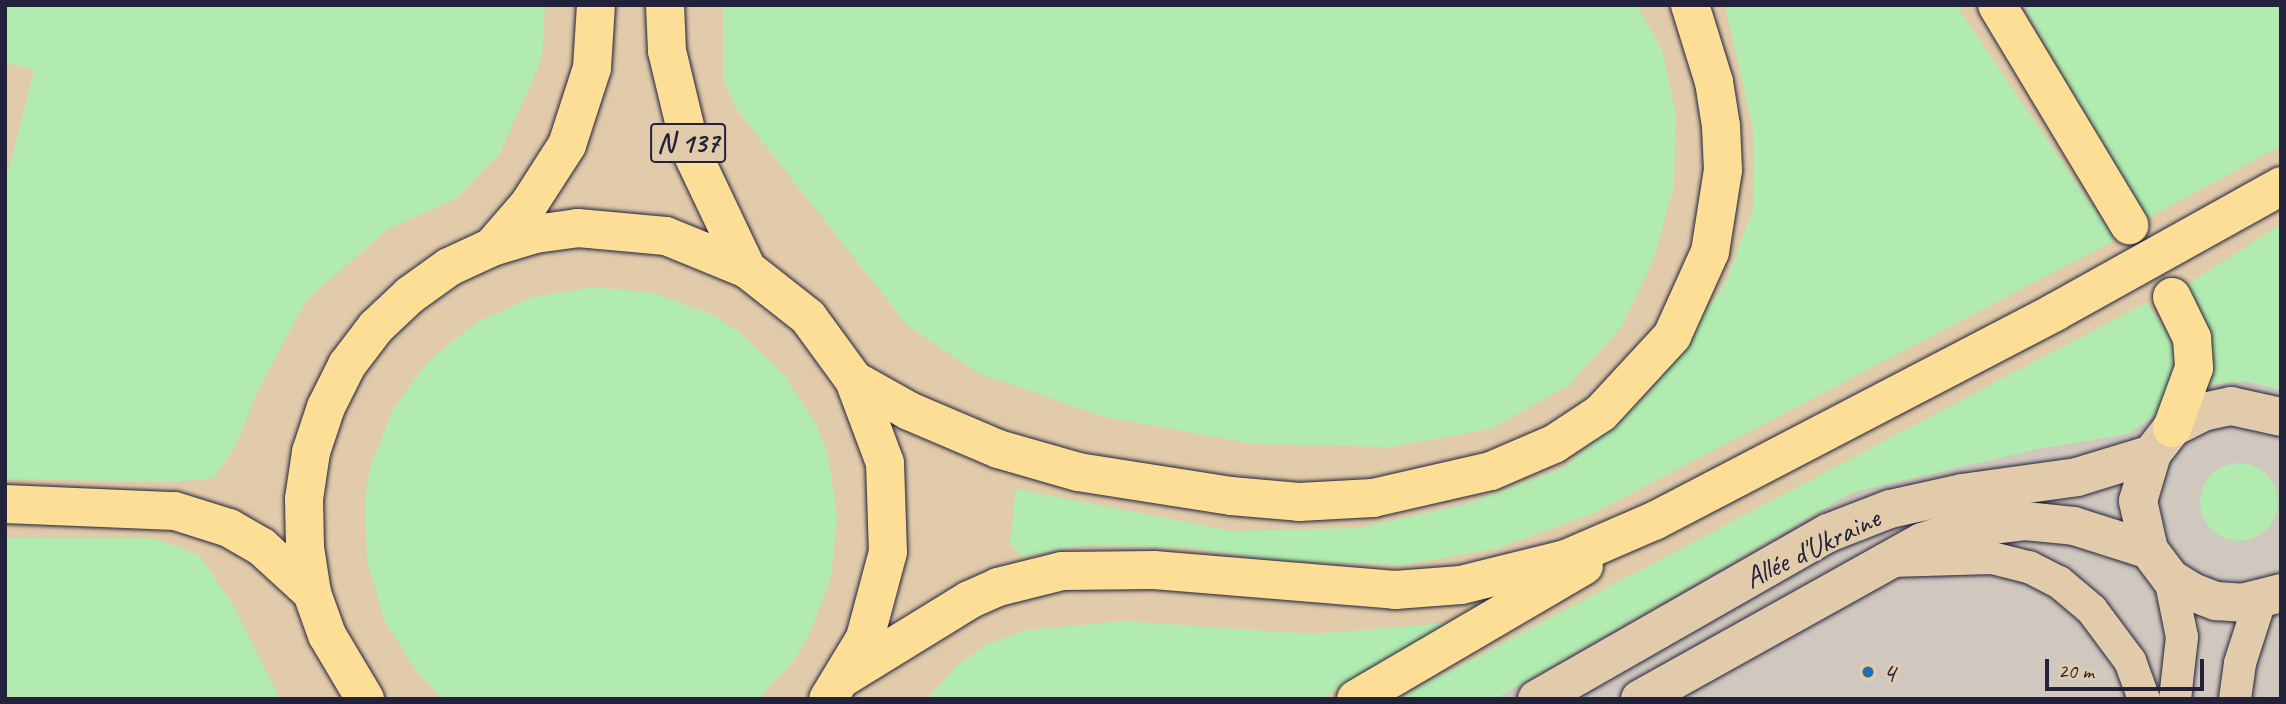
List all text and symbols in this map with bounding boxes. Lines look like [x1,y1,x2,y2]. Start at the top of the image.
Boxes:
road number: N 137 [650,118,726,168]
street label: Allée d'Ukraine [1738,500,1886,596]
scale bar [2048,644,2207,688]
place label: 4 [1882,654,1895,690]
text: 20 m [2058,658,2094,684]
marker: 4 [1860,664,1876,680]

